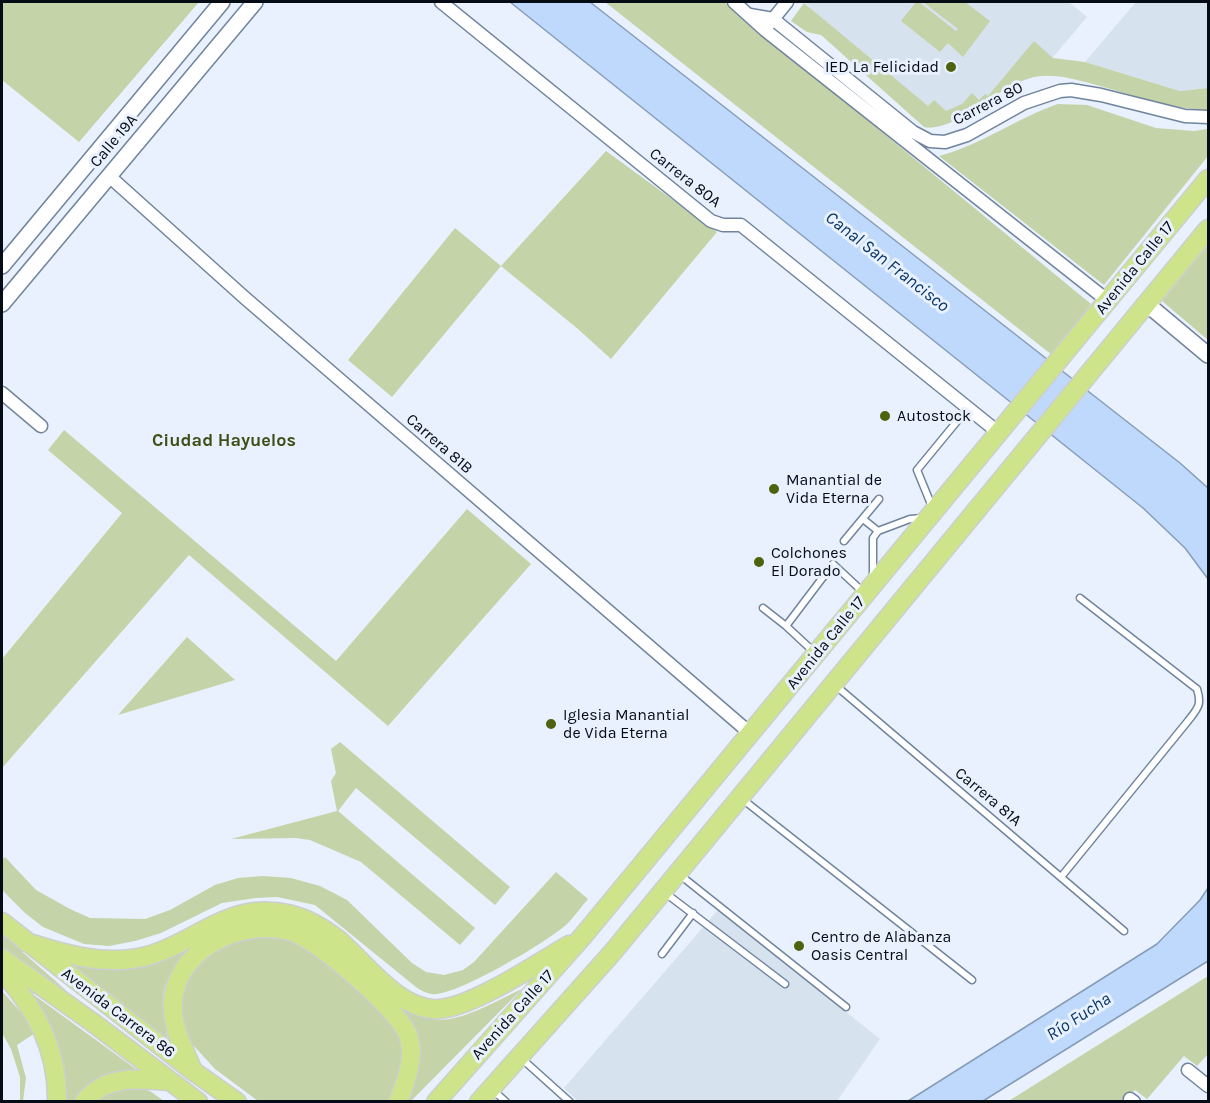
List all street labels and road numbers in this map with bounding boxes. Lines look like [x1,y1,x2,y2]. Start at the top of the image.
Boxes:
street label: Carrera 80 [950,78,1026,130]
street label: Calle 19A [86,111,142,171]
street label: Carrera 80A [645,144,725,212]
street label: Avenida Calle 17 [1092,218,1178,318]
street label: Carrera 81B [402,410,476,478]
street label: Avenida Calle 17 [783,593,869,693]
street label: Carrera 81A [951,764,1025,830]
street label: Avenida Carrera 86 [57,964,179,1062]
street label: Avenida Calle 17 [468,966,558,1064]

